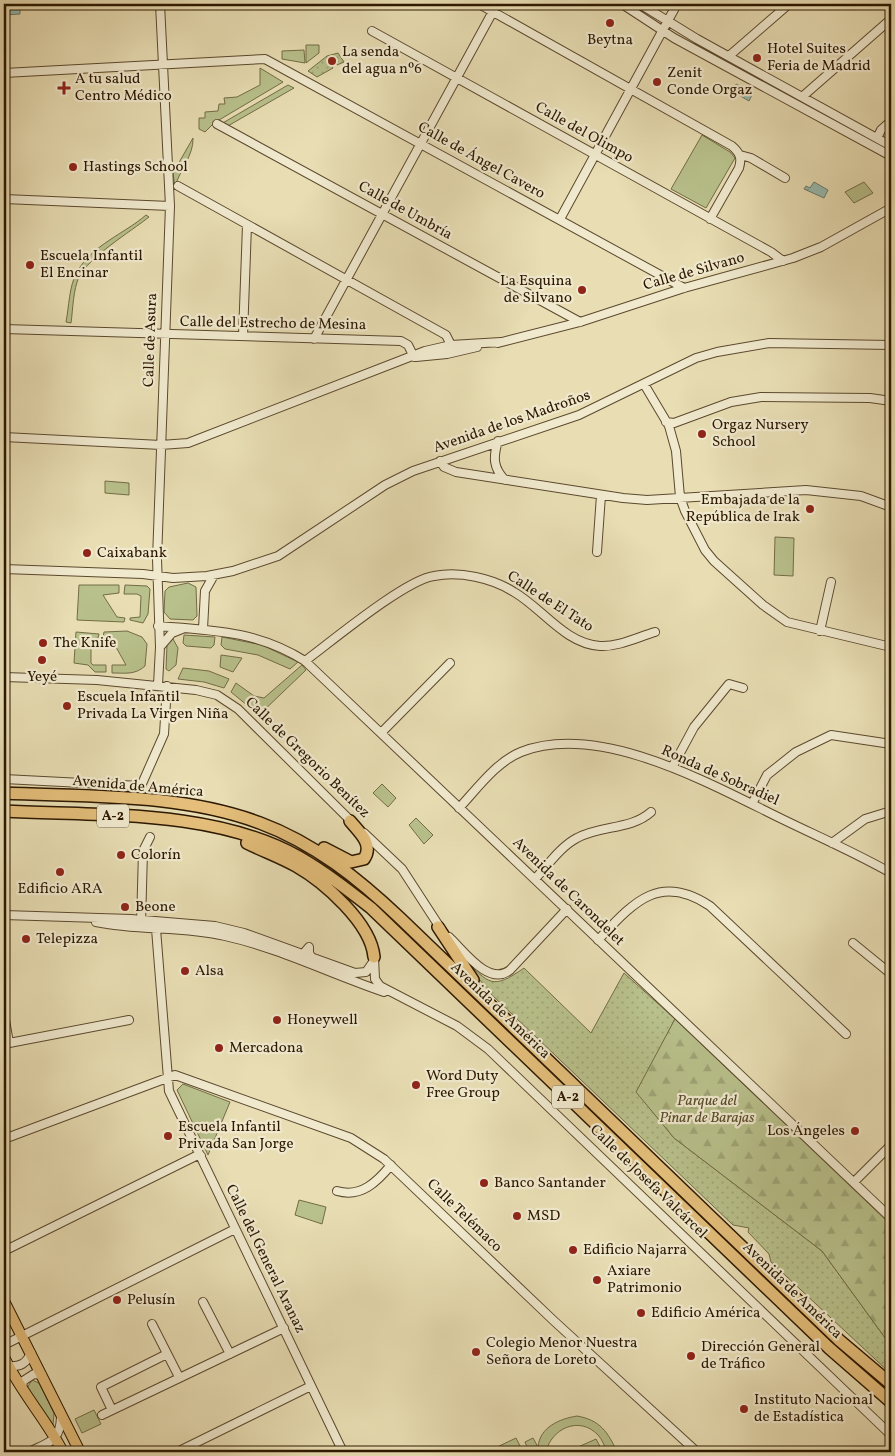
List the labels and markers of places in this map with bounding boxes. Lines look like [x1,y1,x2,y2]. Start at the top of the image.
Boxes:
marker: Beytna [604,17,616,29]
place label: Beytna [587,30,633,51]
place label: Hotel Suites Feria de Madrid [767,39,871,77]
place label: La senda del agua nº6 [342,42,422,80]
marker: Hotel Suites Feria de Madrid [751,52,763,64]
marker: La senda del agua nº6 [326,55,338,67]
place label: Zenit Conde Orgaz [667,63,752,101]
place label: A tu salud Centro Médico [75,69,172,107]
marker: Zenit Conde Orgaz [651,76,663,88]
marker: A tu salud Centro Médico [57,81,71,95]
place label: Hastings School [83,157,188,178]
marker: Hastings School [67,161,79,173]
place label: Escuela Infantil El Encinar [40,246,143,284]
marker: Escuela Infantil El Encinar [24,259,36,271]
place label: La Esquina de Silvano [500,271,572,309]
marker: La Esquina de Silvano [576,284,588,296]
place label: Orgaz Nursery School [712,415,809,453]
marker: Orgaz Nursery School [696,428,708,440]
place label: Embajada de la República de Irak [686,490,800,528]
marker: Embajada de la República de Irak [804,503,816,515]
place label: Caixabank [97,543,167,564]
marker: Caixabank [81,547,93,559]
place label: The Knife [53,633,116,654]
marker: The Knife [37,637,49,649]
marker: Yeyé [36,654,48,666]
place label: Yeyé [27,667,57,688]
place label: Escuela Infantil Privada La Virgen Niña [77,687,228,725]
marker: Escuela Infantil Privada La Virgen Niña [61,700,73,712]
place label: Colorín [131,845,181,866]
marker: Colorín [115,849,127,861]
marker: Edificio ARA [54,866,66,878]
place label: Edificio ARA [18,879,103,900]
place label: Beone [135,897,176,918]
marker: Beone [119,901,131,913]
place label: Telepizza [36,929,98,950]
marker: Telepizza [20,933,32,945]
place label: Alsa [195,961,224,982]
marker: Alsa [179,965,191,977]
place label: Honeywell [287,1010,358,1031]
marker: Honeywell [271,1014,283,1026]
place label: Mercadona [229,1038,303,1059]
marker: Mercadona [213,1042,225,1054]
place label: Word Duty Free Group [426,1066,500,1104]
marker: Word Duty Free Group [410,1079,422,1091]
place label: Escuela Infantil Privada San Jorge [178,1117,294,1155]
place label: Los Ángeles [767,1121,845,1142]
marker: Los Ángeles [849,1125,861,1137]
marker: Escuela Infantil Privada San Jorge [162,1130,174,1142]
place label: Banco Santander [494,1173,606,1194]
marker: Banco Santander [478,1177,490,1189]
place label: MSD [527,1206,560,1227]
marker: MSD [511,1210,523,1222]
place label: Edificio Najarra [583,1240,687,1261]
marker: Edificio Najarra [567,1244,579,1256]
place label: Axiare Patrimonio [607,1261,682,1299]
marker: Axiare Patrimonio [591,1274,603,1286]
place label: Pelusín [127,1290,175,1311]
marker: Pelusín [111,1294,123,1306]
place label: Edificio América [651,1303,761,1324]
marker: Edificio América [635,1307,647,1319]
place label: Colegio Menor Nuestra Señora de Loreto [486,1333,638,1371]
place label: Dirección General de Tráfico [701,1337,820,1375]
marker: Colegio Menor Nuestra Señora de Loreto [470,1346,482,1358]
marker: Dirección General de Tráfico [685,1350,697,1362]
place label: Instituto Nacional de Estadística [754,1390,873,1428]
marker: Instituto Nacional de Estadística [738,1403,750,1415]

